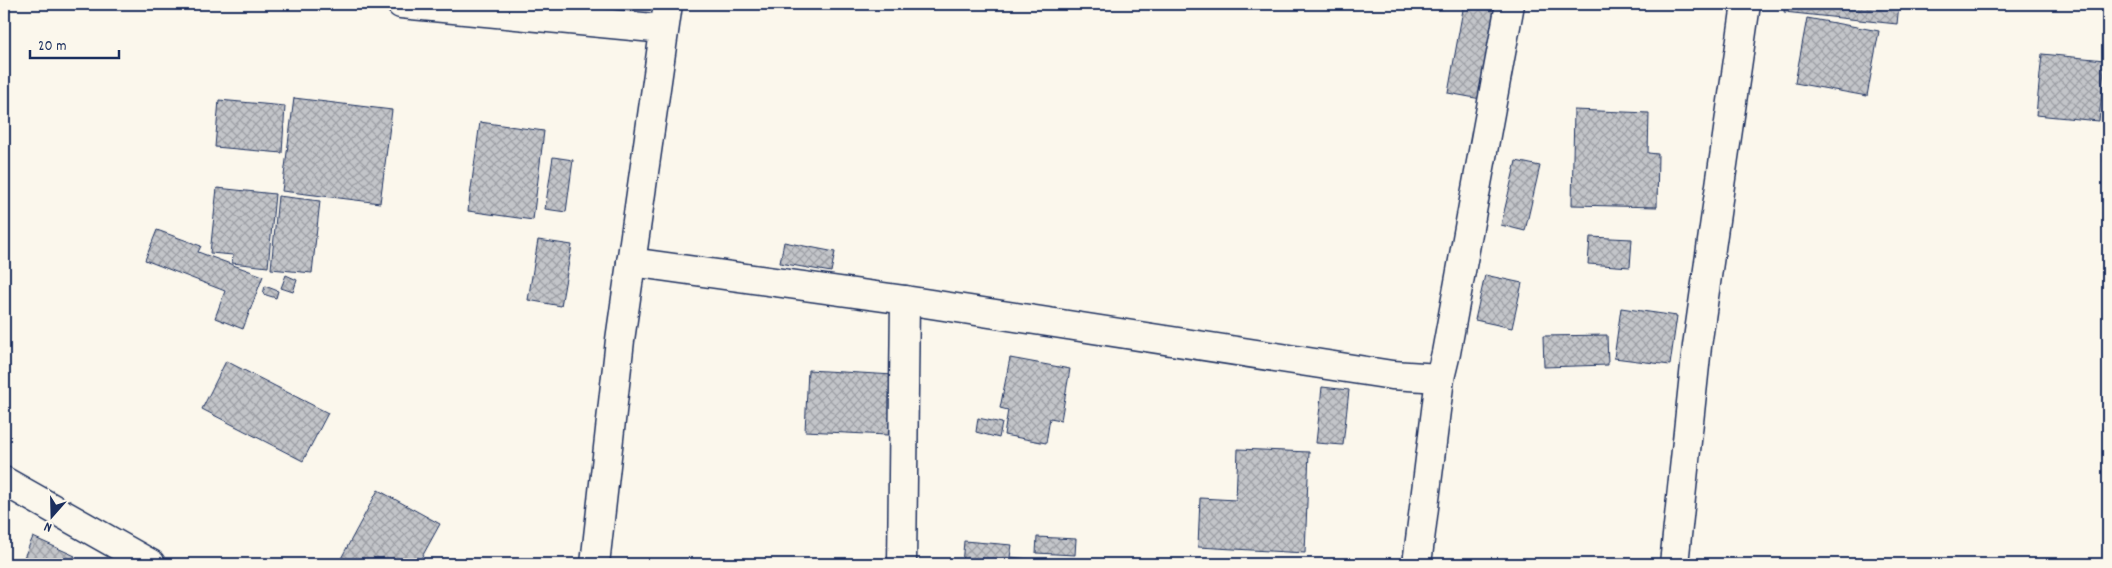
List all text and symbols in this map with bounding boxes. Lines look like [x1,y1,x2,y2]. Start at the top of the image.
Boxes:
scale bar [30,28,119,60]
text: 20 m [38,36,66,58]
north arrow [28,490,78,540]
text: N [41,516,55,537]

